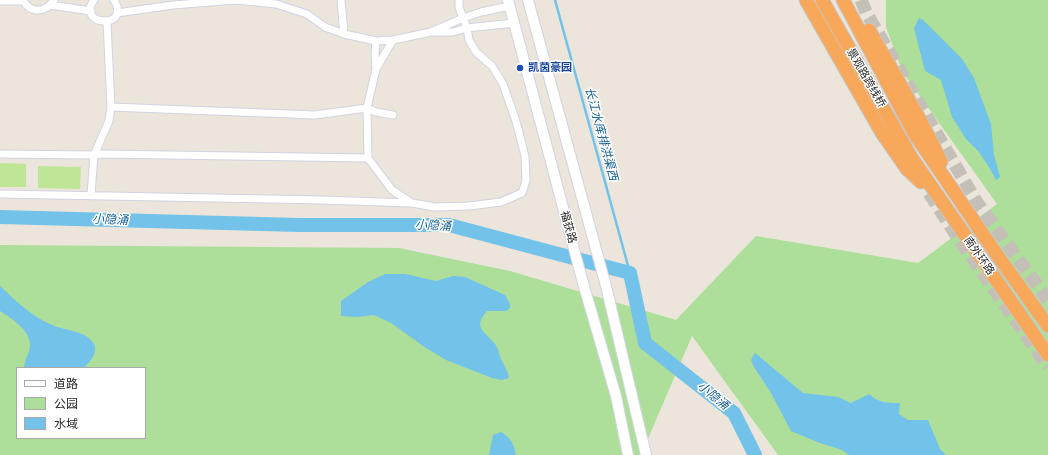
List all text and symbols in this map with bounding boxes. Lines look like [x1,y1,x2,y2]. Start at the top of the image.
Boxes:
street label: 景观路跨线桥 [844,46,888,110]
place label: 凯茵豪园 [528,61,572,75]
marker: 凯茵豪园 [515,63,525,73]
water label: 长江水库排洪渠西 [582,86,620,182]
street label: 福获路 [557,209,579,245]
water label: 小隐涌 [92,212,128,228]
water label: 小隐涌 [415,218,451,234]
street label: 南外环路 [961,234,997,278]
legend [16,367,146,439]
text: 道路 [54,375,78,392]
water label: 小隐涌 [694,379,732,413]
text: 公园 [54,395,78,412]
text: 水域 [54,415,78,432]

